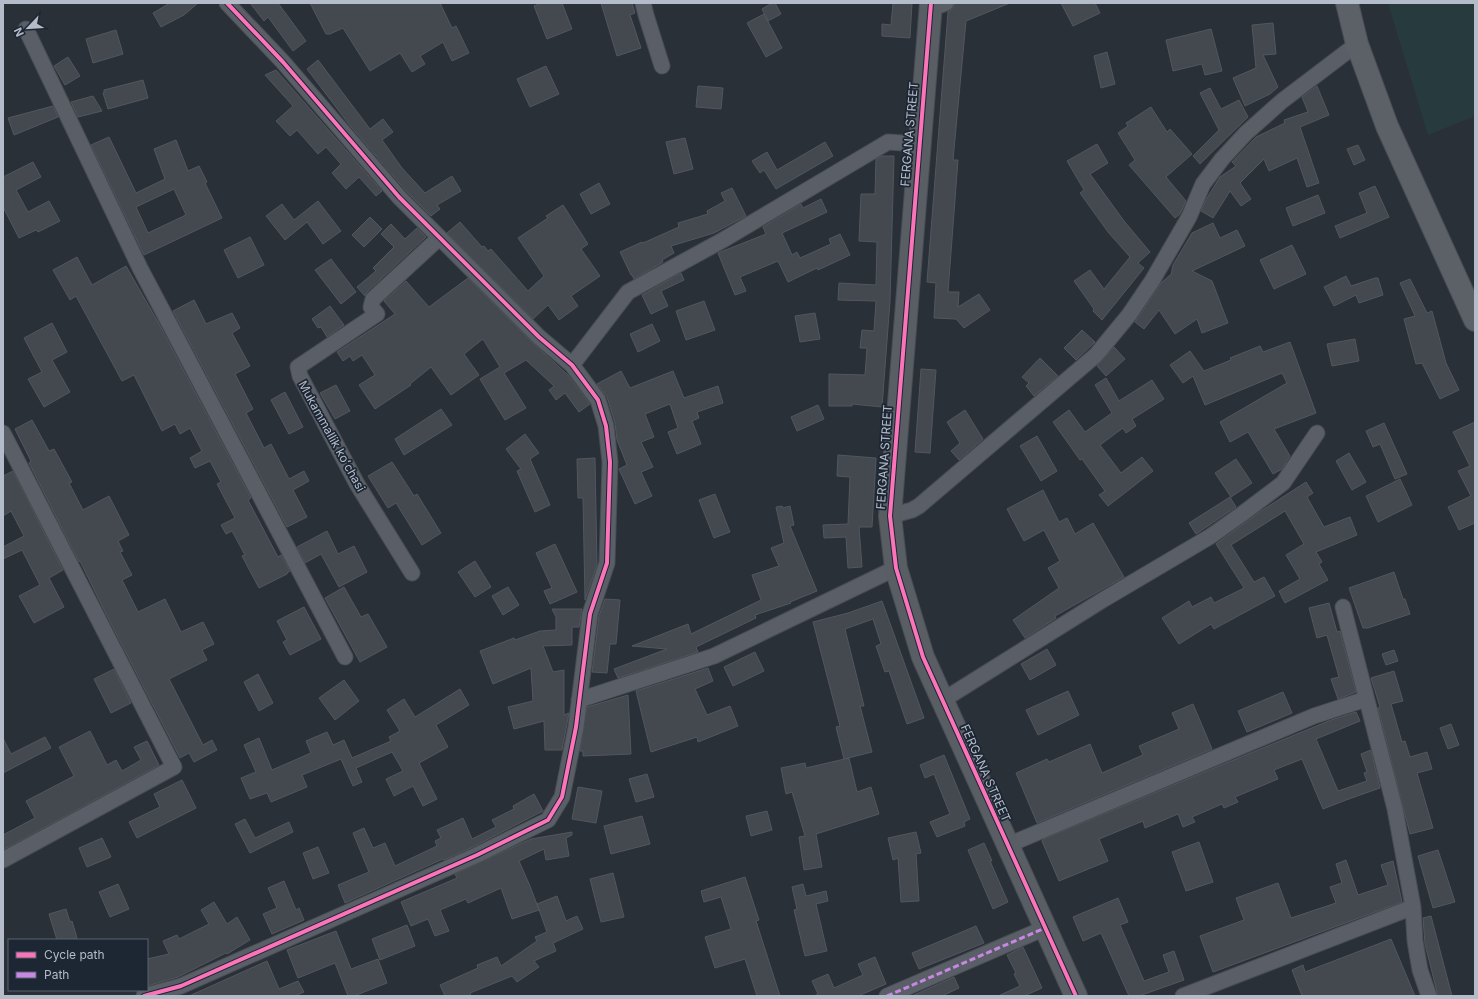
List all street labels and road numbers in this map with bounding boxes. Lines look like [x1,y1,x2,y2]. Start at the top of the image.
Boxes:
street label: FERGANA STREET [897,81,921,187]
street label: Mukammallik koʻchasi [295,378,369,494]
street label: FERGANA STREET [873,404,895,510]
street label: FERGANA STREET [958,722,1014,824]

